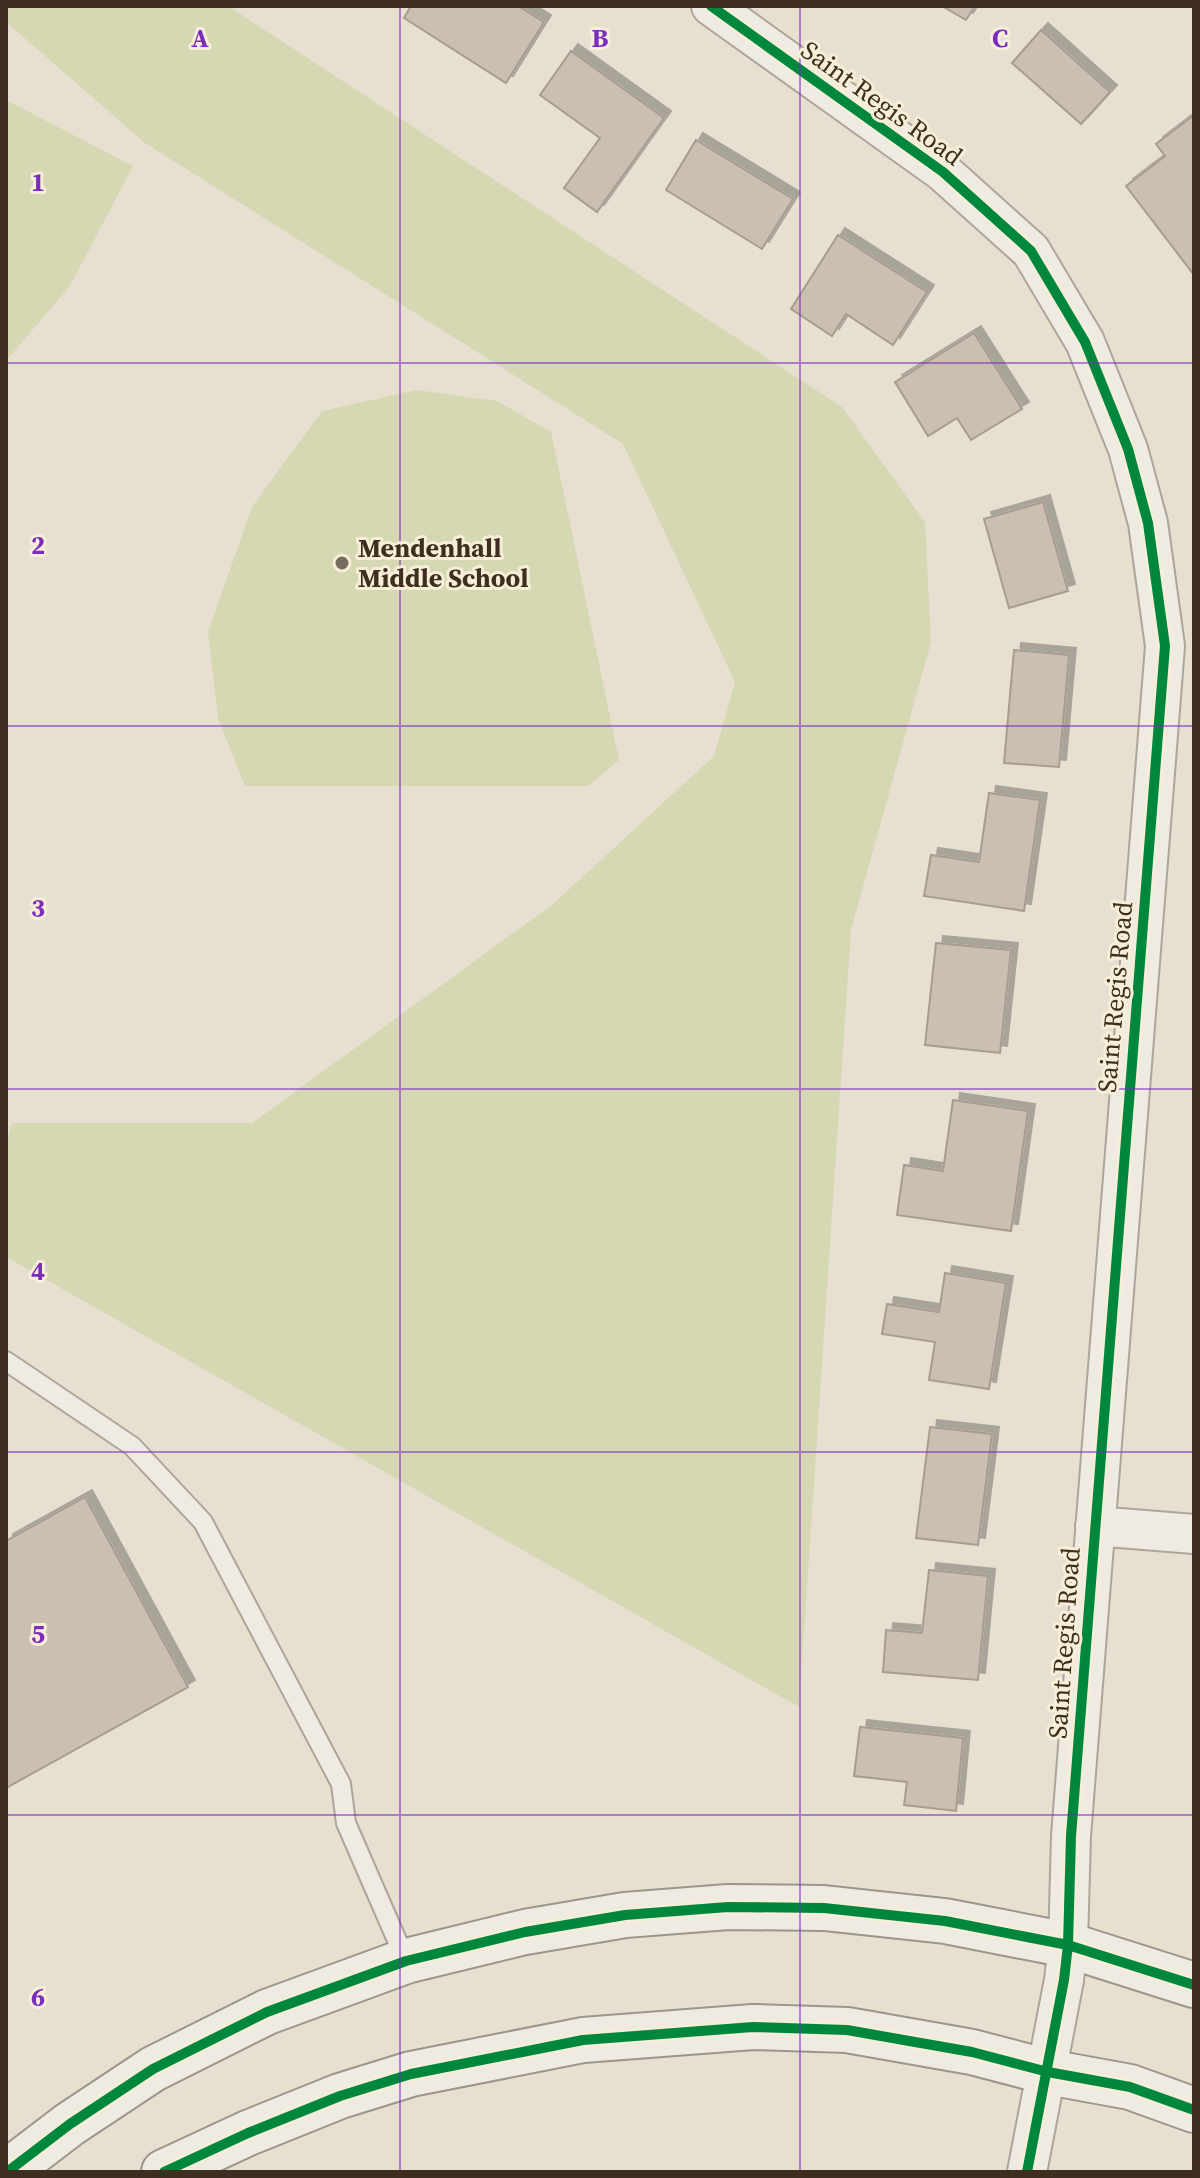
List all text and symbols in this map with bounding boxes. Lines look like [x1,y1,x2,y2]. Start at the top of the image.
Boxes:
text: A [191,20,209,56]
text: B [592,20,609,56]
text: C [992,20,1008,56]
street label: Saint Regis Road [794,32,970,174]
text: 1 [31,164,45,200]
text: 2 [31,527,45,563]
place label: Mendenhall Middle School [358,530,529,596]
marker: Mendenhall Middle School [333,554,351,572]
text: 3 [31,890,45,926]
street label: Saint Regis Road [1089,900,1141,1094]
text: 4 [31,1253,45,1289]
street label: Saint Regis Road [1039,1546,1089,1740]
text: 5 [31,1616,45,1652]
text: 6 [31,1979,45,2015]

